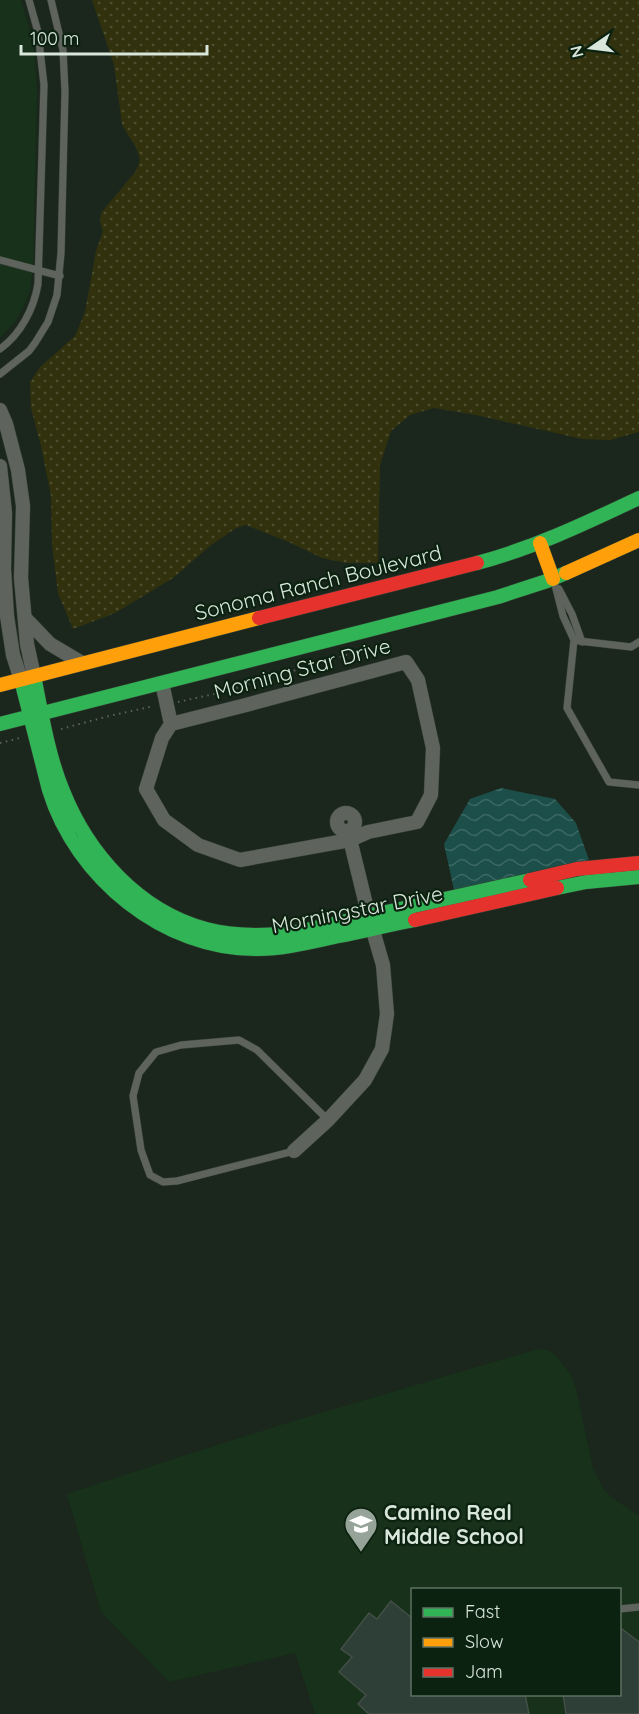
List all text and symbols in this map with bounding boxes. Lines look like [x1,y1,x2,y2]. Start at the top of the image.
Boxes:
scale bar [21,18,207,56]
north arrow [561,18,621,78]
text: 100 m [30,27,79,50]
text: N [565,44,588,60]
street label: Sonoma Ranch Boulevard [192,539,444,625]
street label: Morning Star Drive [211,632,393,704]
street label: Morningstar Drive [269,880,445,938]
place label: Camino Real Middle School [384,1499,524,1549]
school or university icon: Camino Real Middle School [343,1506,379,1553]
legend [411,1588,621,1696]
text: Fast [465,1600,500,1623]
text: Slow [465,1630,503,1653]
text: Jam [465,1660,503,1683]

